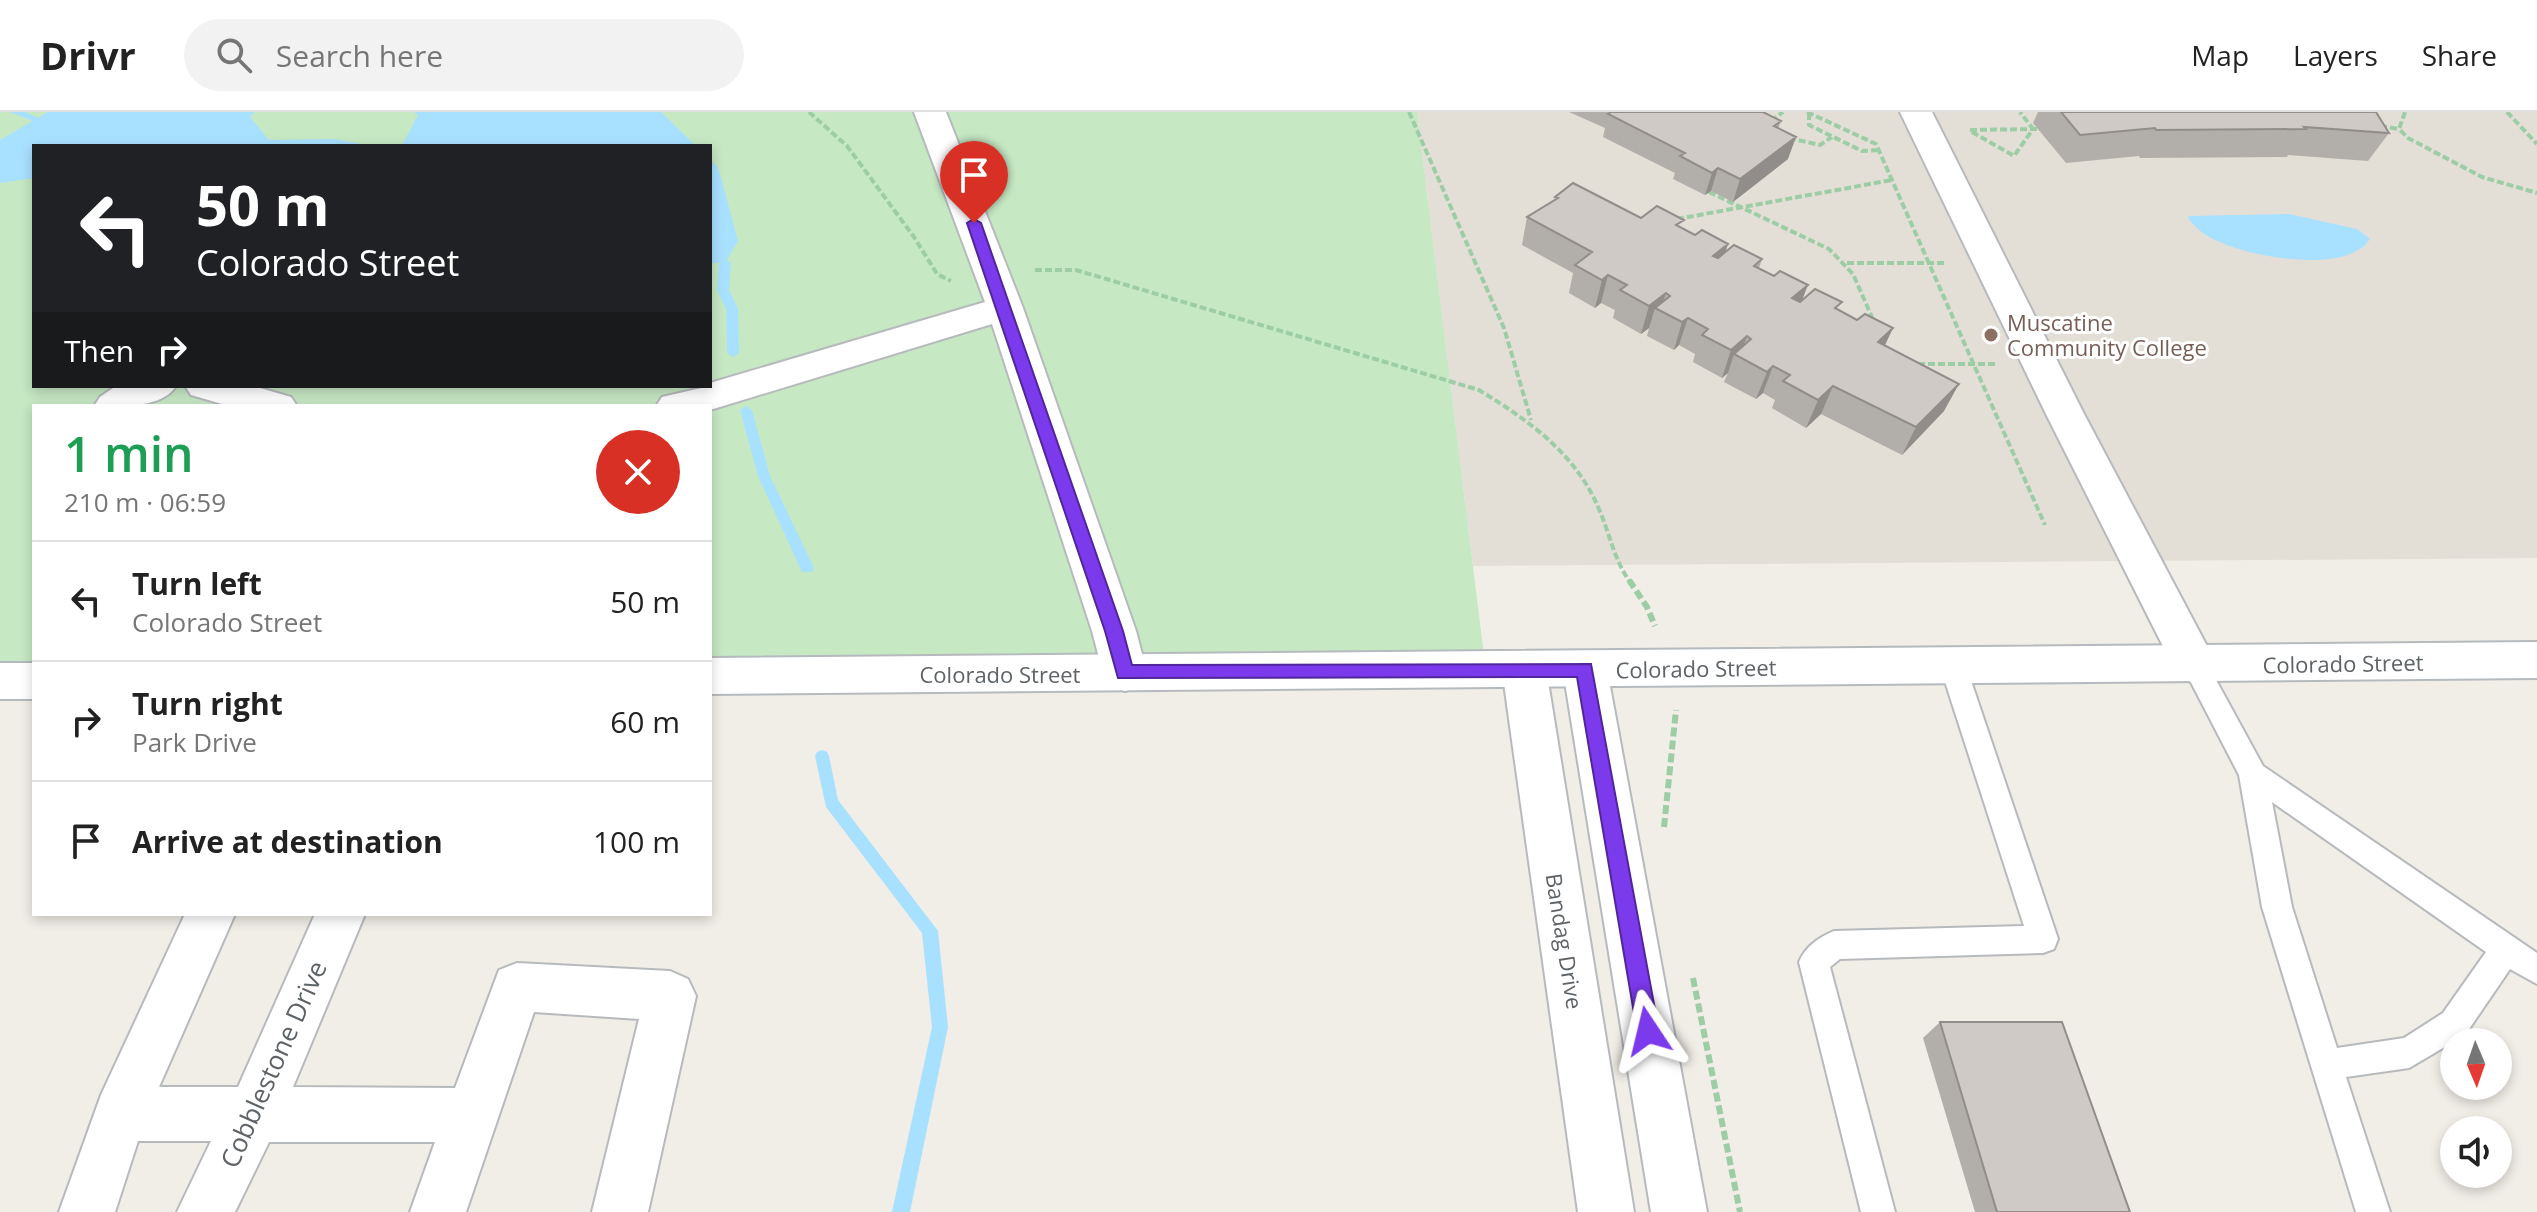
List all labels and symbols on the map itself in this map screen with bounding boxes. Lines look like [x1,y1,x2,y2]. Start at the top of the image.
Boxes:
pin [940,141,1008,223]
place label: Muscatine Community College [2007,307,2207,362]
marker: Muscatine Community College [1982,326,2000,344]
street label: Colorado Street [2262,647,2424,679]
street label: Colorado Street [1615,652,1777,684]
street label: Colorado Street [920,659,1081,689]
street label: Bandag Drive [1539,871,1591,1011]
street label: Cobblestone Drive [211,955,335,1173]
position arrow [1606,989,1690,1073]
north arrow [2440,1028,2512,1100]

